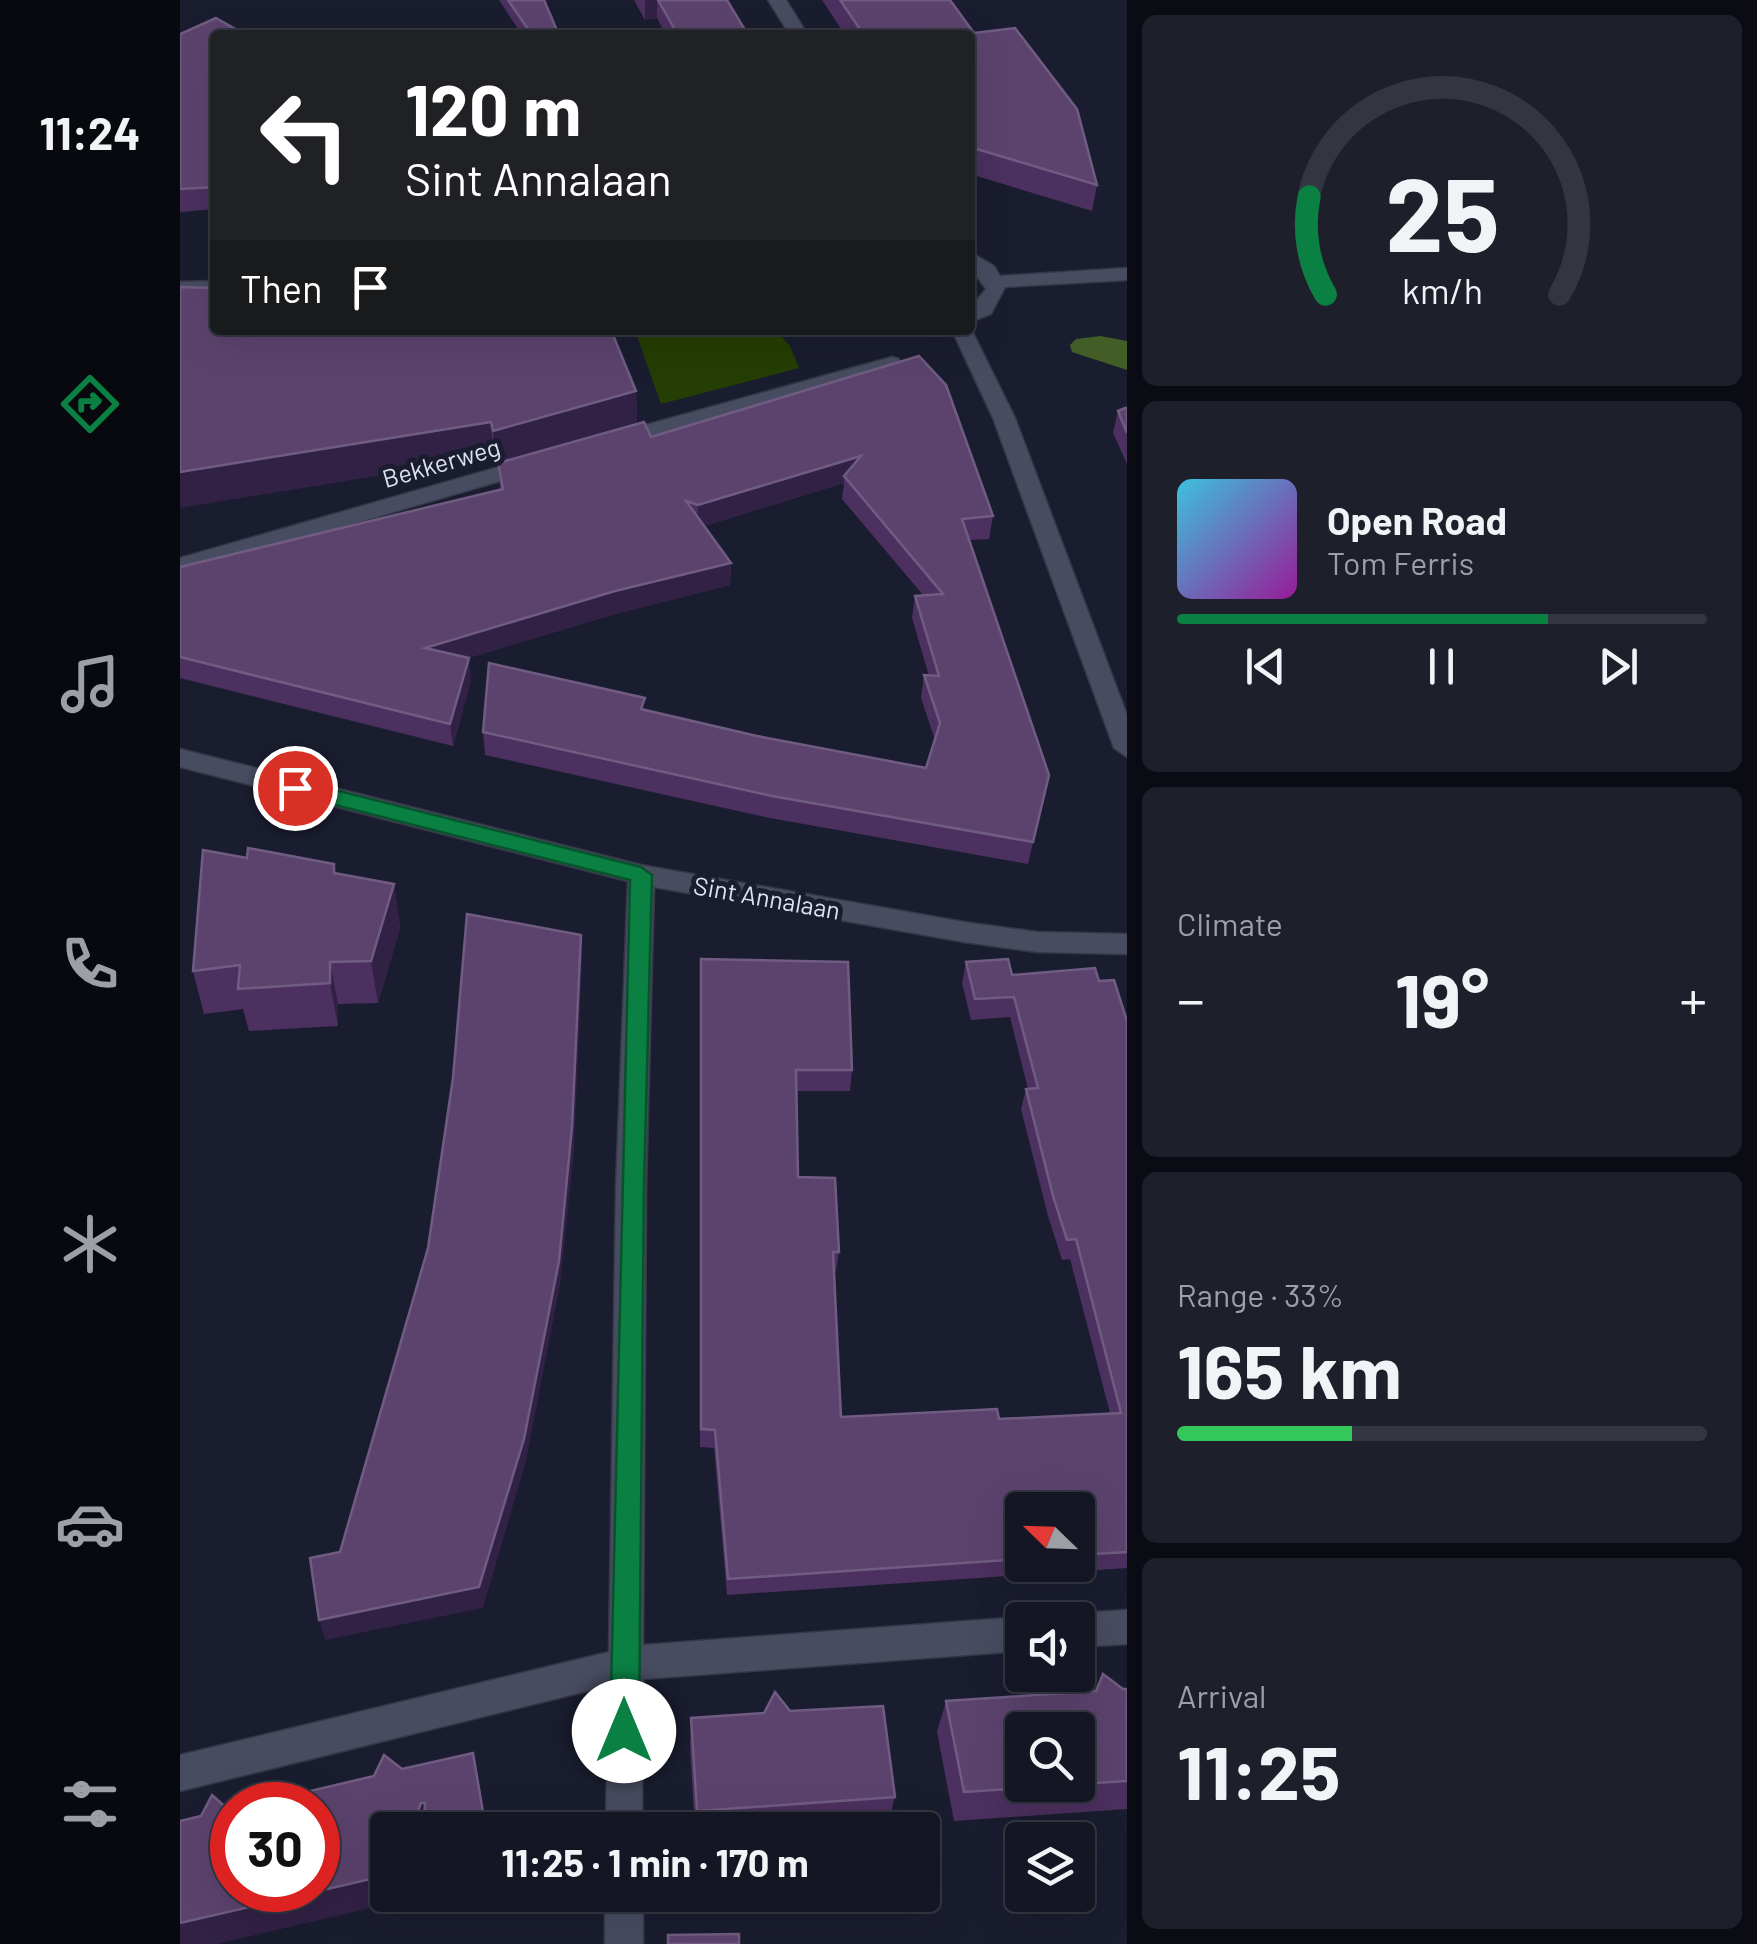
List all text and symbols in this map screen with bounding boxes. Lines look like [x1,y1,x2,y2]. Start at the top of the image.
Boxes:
text: 120 m [405,66,581,150]
icon: left [240,70,370,200]
text: 11:24 [40,105,140,159]
text: 25 [1385,148,1499,273]
text: Sint Annalaan [405,151,672,205]
icon: arrive [343,260,398,315]
text: Then [240,265,323,311]
text: km/h [1402,268,1482,311]
icon: directions [55,369,125,439]
street label: Bekkerweg [379,431,503,493]
text: Open Road [1327,497,1507,543]
text: Tom Ferris [1327,543,1474,581]
icon: previous [1238,639,1293,694]
icon: pause [1414,639,1469,694]
icon: next [1591,639,1646,694]
icon: music [55,649,125,719]
pin [253,746,338,831]
icon: arrive [268,761,323,816]
street label: Sint Annalaan [691,869,843,925]
text: Climate [1177,904,1283,942]
icon: phone [55,929,125,999]
text: 19° [1395,953,1489,1043]
text: − [1177,965,1205,1031]
text: + [1679,965,1707,1031]
icon: climate [55,1209,125,1279]
text: Range · 33% [1177,1275,1344,1313]
text: 165 km [1177,1324,1402,1414]
icon: car [55,1489,125,1559]
north arrow [1005,1492,1095,1582]
map controls [1005,1492,1095,1912]
button: sound [1005,1602,1095,1692]
text: Arrival [1177,1676,1266,1714]
position arrow [572,1679,676,1783]
button: search [1005,1712,1095,1802]
text: 11:25 [1177,1725,1340,1815]
icon: filters [55,1769,125,1839]
speed limit sign: 30 [210,1782,340,1912]
button: layers [1005,1822,1095,1912]
text: 11:25 · 1 min · 170 m [501,1839,809,1885]

